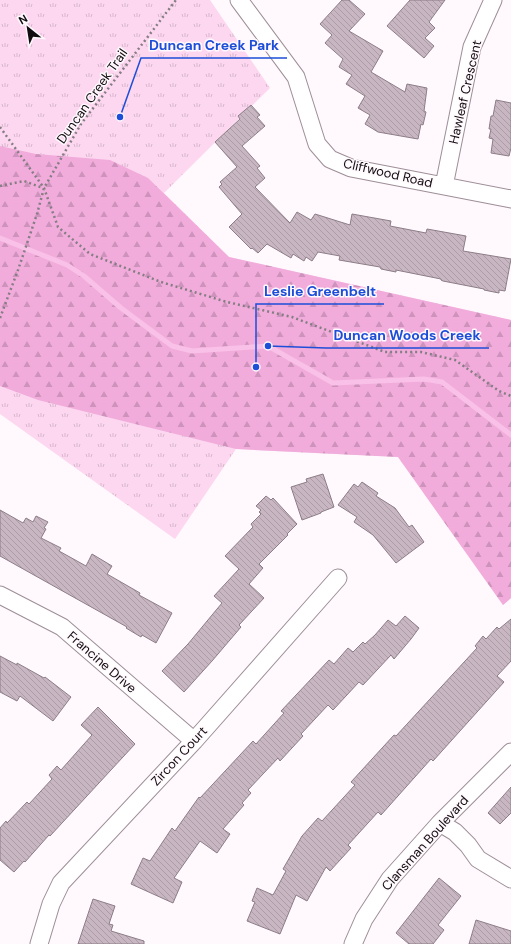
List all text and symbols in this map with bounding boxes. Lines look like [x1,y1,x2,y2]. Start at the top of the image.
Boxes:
north arrow [8,8,48,48]
text: N [16,11,30,27]
callout: Duncan Creek Park [141,32,287,58]
text: Duncan Creek Park [149,36,279,54]
street label: Hawleaf Crescent [445,38,485,146]
street label: Duncan Creek Trail [53,45,131,147]
street label: Cliffwood Road [342,154,434,192]
callout: Leslie Greenbelt [256,278,384,304]
text: Leslie Greenbelt [264,282,376,300]
callout: Duncan Woods Creek [326,322,489,348]
text: Duncan Woods Creek [333,326,481,344]
street label: Francine Drive [64,627,140,697]
street label: Zircon Court [147,723,211,789]
street label: Clansman Boulevard [378,792,472,894]

